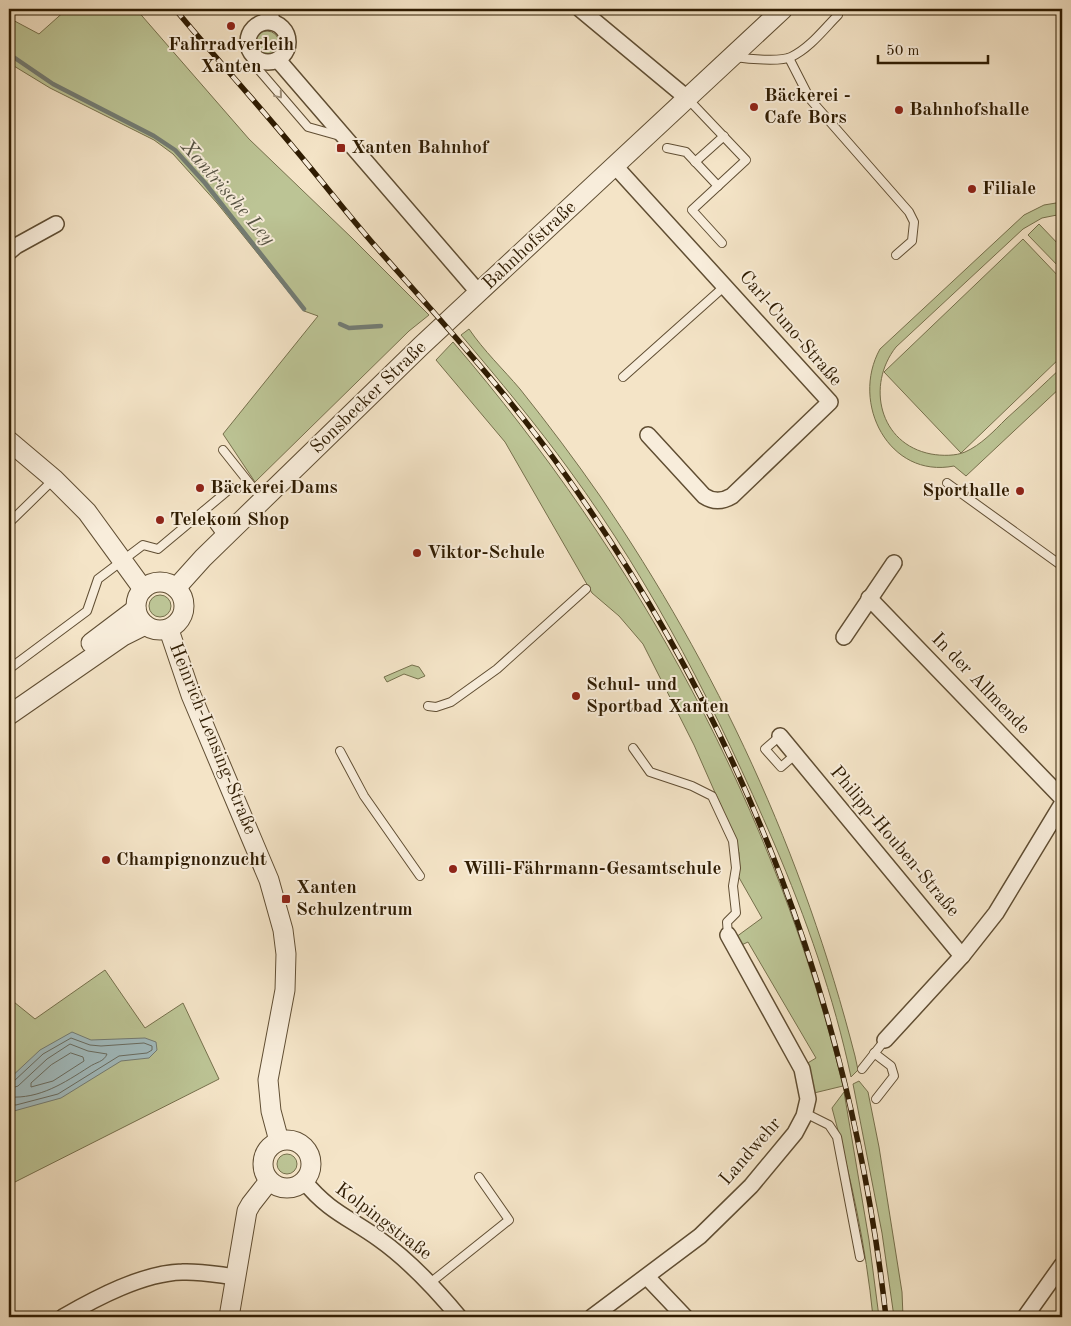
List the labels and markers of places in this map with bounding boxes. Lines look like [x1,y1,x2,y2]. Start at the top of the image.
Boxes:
marker: Fahrradverleih Xanten [225,20,237,32]
place label: Fahrradverleih Xanten [168,36,294,77]
place label: Bäckerei - Cafe Bors [764,87,851,128]
marker: Bäckerei - Cafe Bors [748,101,760,113]
place label: Bahnhofshalle [909,101,1029,120]
marker: Bahnhofshalle [893,104,905,116]
place label: Xanten Bahnhof [351,139,490,158]
marker: Xanten Bahnhof [335,142,347,154]
place label: Filiale [982,180,1036,199]
marker: Filiale [966,183,978,195]
place label: Bäckerei Dams [210,479,338,498]
marker: Bäckerei Dams [194,482,206,494]
place label: Sporthalle [922,482,1010,501]
marker: Sporthalle [1014,485,1026,497]
place label: Telekom Shop [170,511,289,530]
marker: Telekom Shop [154,514,166,526]
place label: Viktor-Schule [427,544,545,563]
marker: Viktor-Schule [411,547,423,559]
place label: Schul- und Sportbad Xanten [586,676,729,717]
marker: Schul- und Sportbad Xanten [570,690,582,702]
place label: Champignonzucht [116,851,267,870]
marker: Champignonzucht [100,854,112,866]
place label: Willi-Fährmann-Gesamtschule [463,860,721,879]
marker: Willi-Fährmann-Gesamtschule [447,863,459,875]
place label: Xanten Schulzentrum [296,879,413,920]
marker: Xanten Schulzentrum [280,893,292,905]

